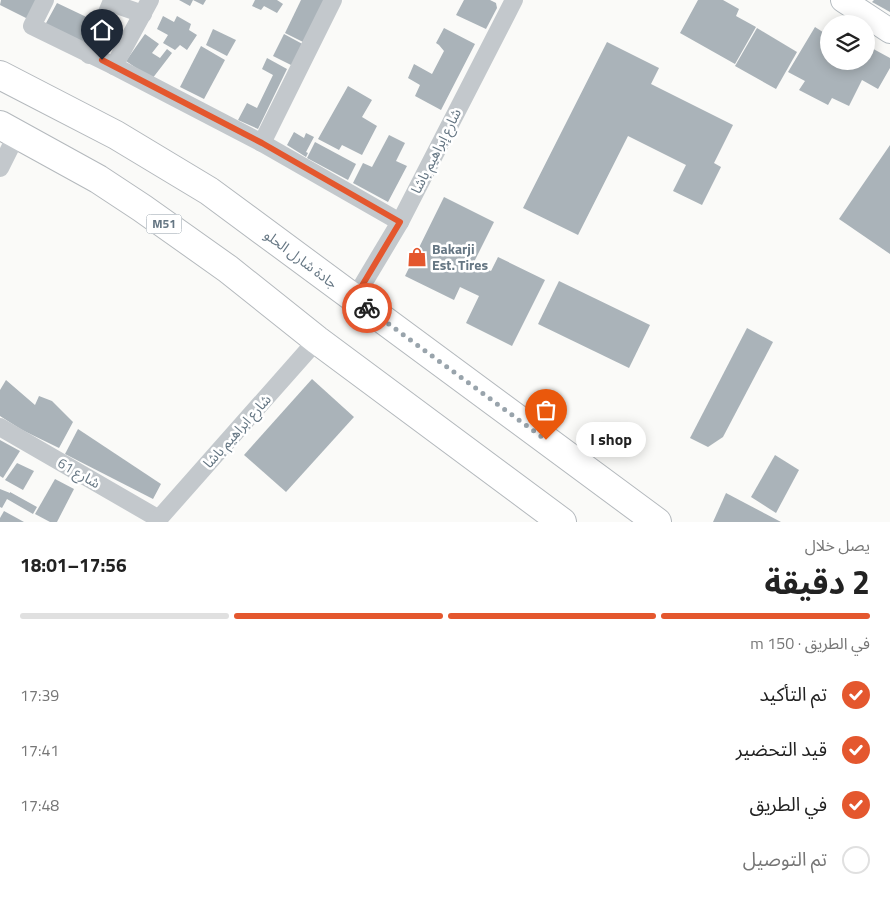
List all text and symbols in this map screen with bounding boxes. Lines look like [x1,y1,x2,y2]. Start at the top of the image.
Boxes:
pin [81,9,123,60]
map controls [820,15,875,70]
button: layers [820,15,875,70]
icon: home [88,16,116,44]
street label: شارع إبراهيم باشا [405,105,467,197]
road number: M51 [146,214,182,233]
street label: جادة شارل الحلو [260,224,343,293]
place label: Bakarji Est. Tires [432,238,488,275]
shop icon: Bakarji Est. Tires [406,246,428,268]
courier [342,283,392,333]
icon: bike [353,294,381,322]
street label: شارع ابراهيم باشا [198,389,276,473]
pin [525,389,567,440]
icon: bag [532,396,560,424]
callout: I shop [576,422,646,458]
text: I shop [590,427,632,451]
street label: شارع 61 [54,452,104,494]
text: يصل خلال [805,533,870,557]
text: 17:56–18:01 [20,550,127,579]
text: 2 دقيقة [765,558,870,606]
text: في الطريق · 150 m [750,631,870,655]
text: تم التأكيد [759,679,827,708]
icon: check [842,681,870,709]
text: 17:39 [20,683,59,707]
text: قيد التحضير [736,734,827,763]
icon: check [842,736,870,764]
text: 17:41 [20,738,59,762]
text: في الطريق [749,789,827,818]
icon: check [842,791,870,819]
text: 17:48 [20,793,59,817]
text: تم التوصيل [743,844,827,873]

